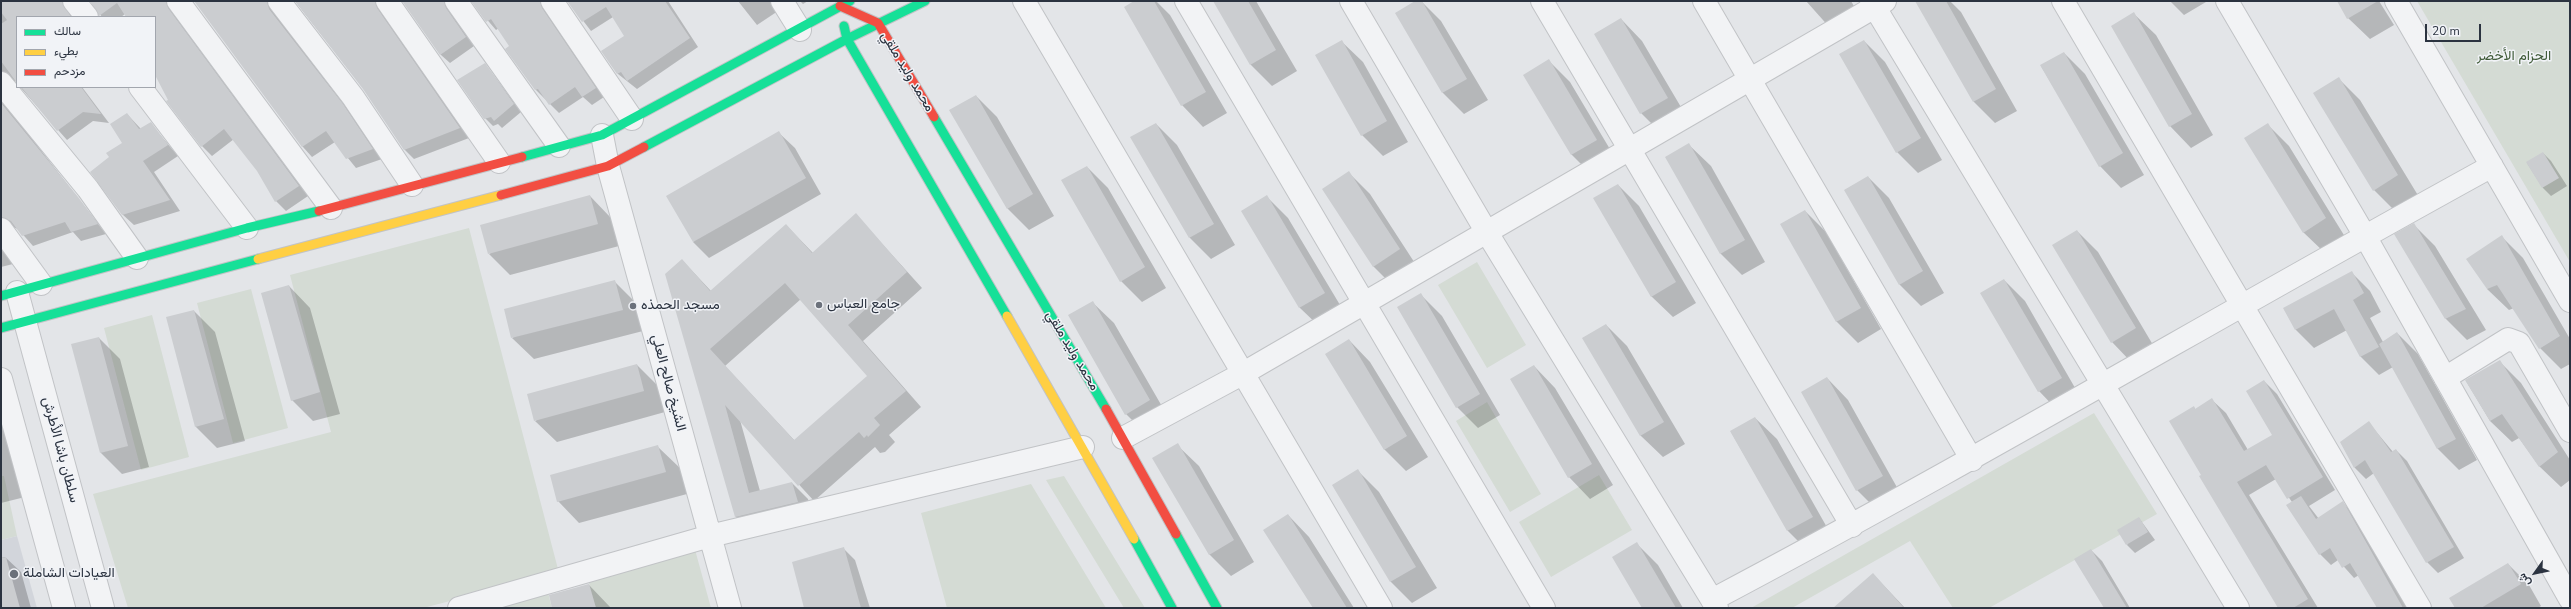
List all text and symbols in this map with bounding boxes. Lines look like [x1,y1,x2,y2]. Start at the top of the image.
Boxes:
legend [16,16,156,88]
scale bar [2427,16,2483,42]
text: سالك [54,23,81,39]
text: 20 m [2432,23,2460,39]
street label: محمد وليد ملقي [877,29,937,115]
text: بطيء [54,43,78,59]
park label: الحزام الأخضر [2477,49,2551,65]
text: مزدحم [54,63,85,79]
place label: جامع العباس [827,297,900,313]
place label: مسجد الحمذه [641,298,720,314]
marker: جامع العباس [814,300,824,310]
marker: مسجد الحمذه [628,301,638,311]
street label: محمد وليد ملقي [1042,308,1102,394]
street label: الشيخ صالح العلي [647,333,689,433]
street label: سلطان باشا الأطرش [38,395,82,505]
north arrow [2515,553,2555,593]
place label: العيادات الشاملة [23,566,115,582]
marker: العيادات الشاملة [8,568,20,580]
text: ش [2515,570,2534,589]

